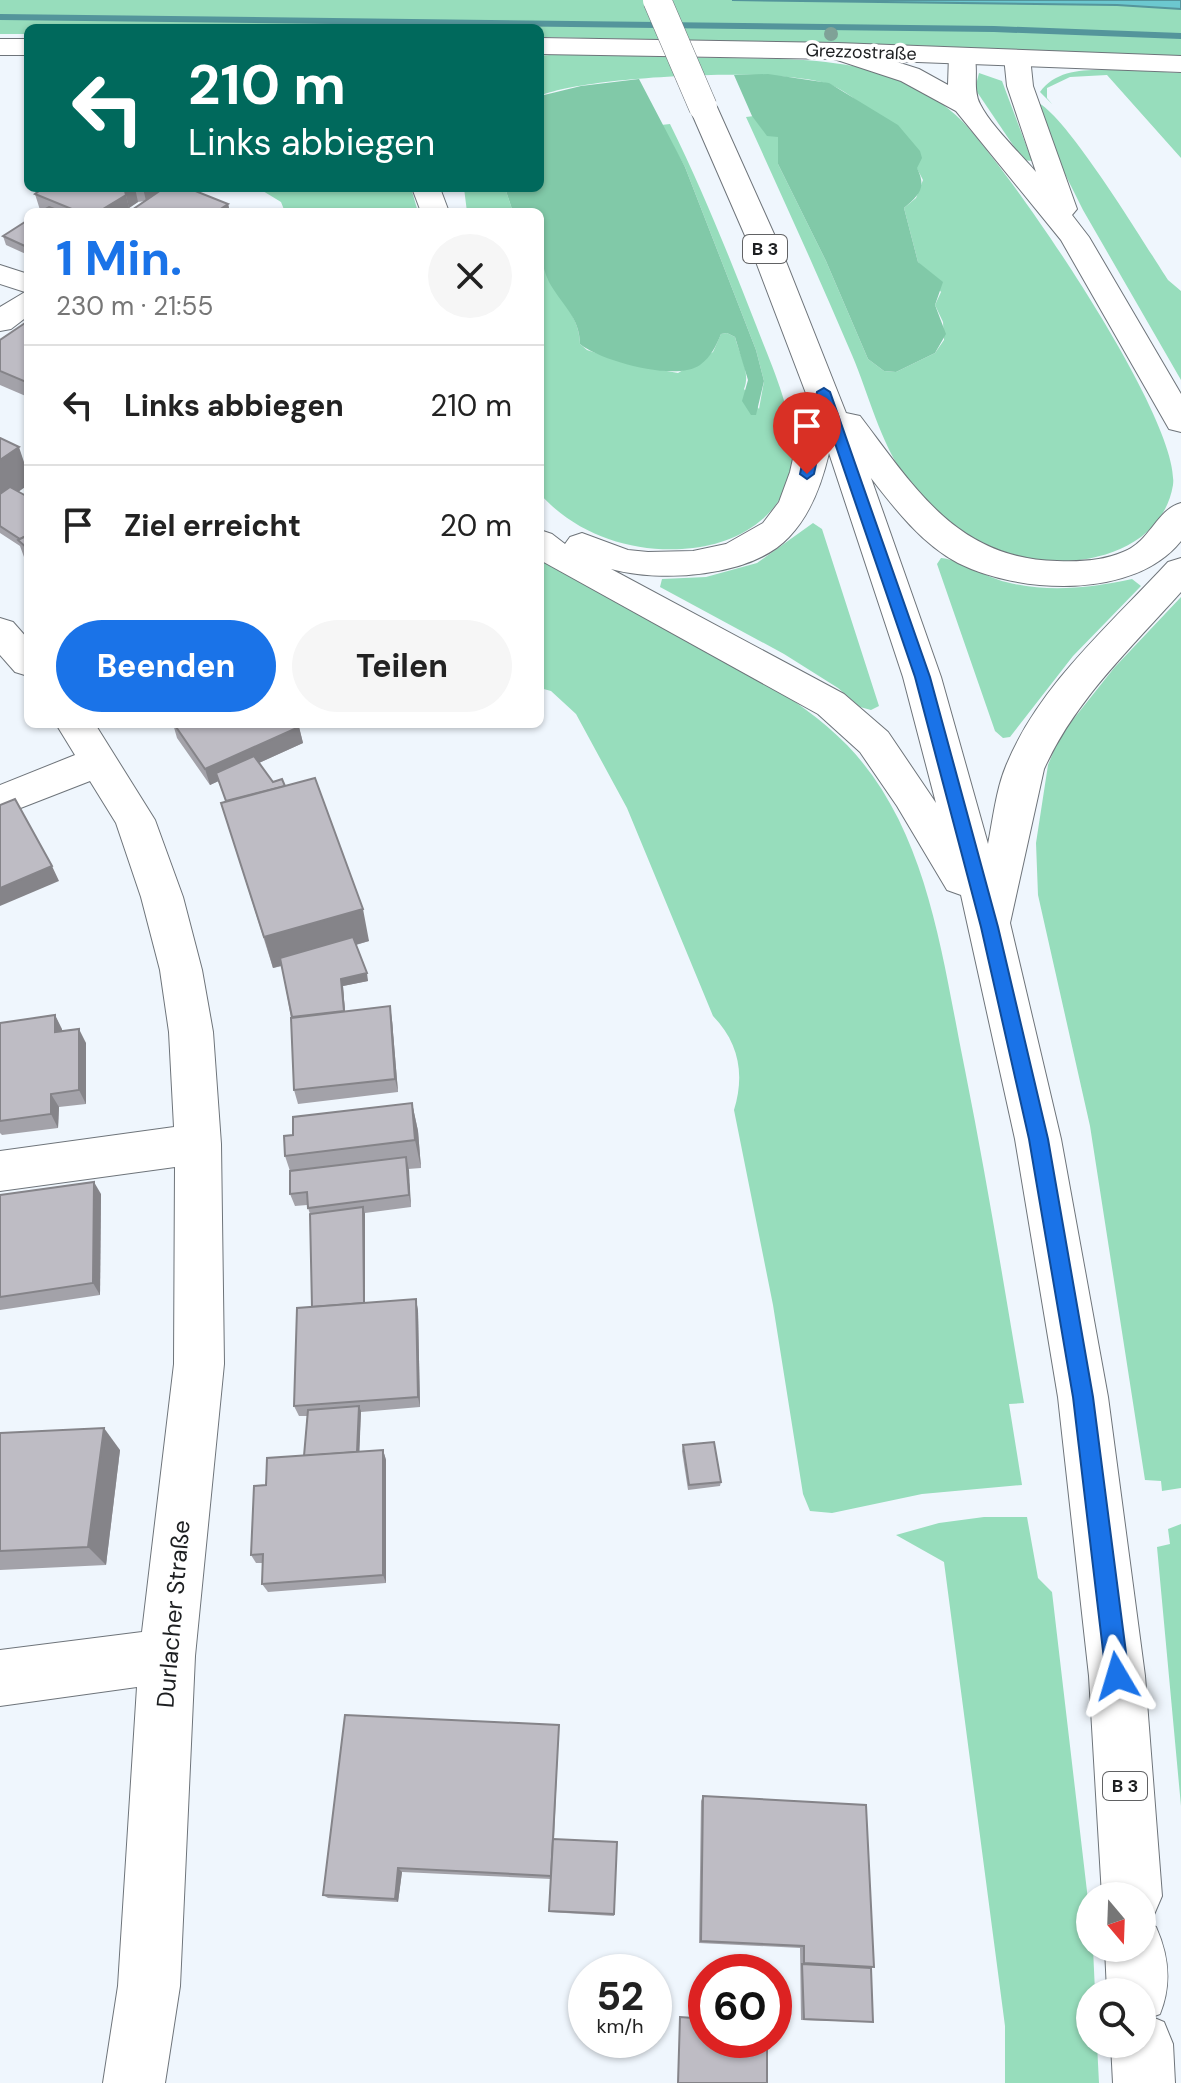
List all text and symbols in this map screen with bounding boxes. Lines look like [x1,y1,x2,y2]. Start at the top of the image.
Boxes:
street label: Grezzostraße [805,38,917,66]
text: 210 m [188,48,346,121]
icon: left [56,56,160,160]
text: Links abbiegen [188,119,435,166]
text: 1 Min. [56,227,182,290]
button: close [428,234,512,318]
road number: B 3 [743,235,787,263]
text: 230 m · 21:55 [56,289,213,323]
icon: left [56,383,100,427]
text: Links abbiegen [124,386,344,425]
text: 210 m [430,386,512,425]
pin [773,392,841,474]
icon: arrive [785,404,829,448]
icon: arrive [56,503,100,547]
text: Ziel erreicht [124,506,301,545]
text: 20 m [440,506,512,545]
button: Beenden [56,620,276,712]
button: Teilen [292,620,512,712]
street label: Durlacher Straße [149,1519,197,1709]
position arrow [1075,1634,1159,1718]
road number: B 3 [1103,1772,1147,1800]
north arrow [1076,1882,1156,1962]
map controls [1076,1882,1156,2058]
speed limit sign: 60 [688,1954,792,2058]
text: 52 [596,1970,644,2022]
button: search [1076,1978,1156,2058]
text: km/h [596,2013,644,2039]

